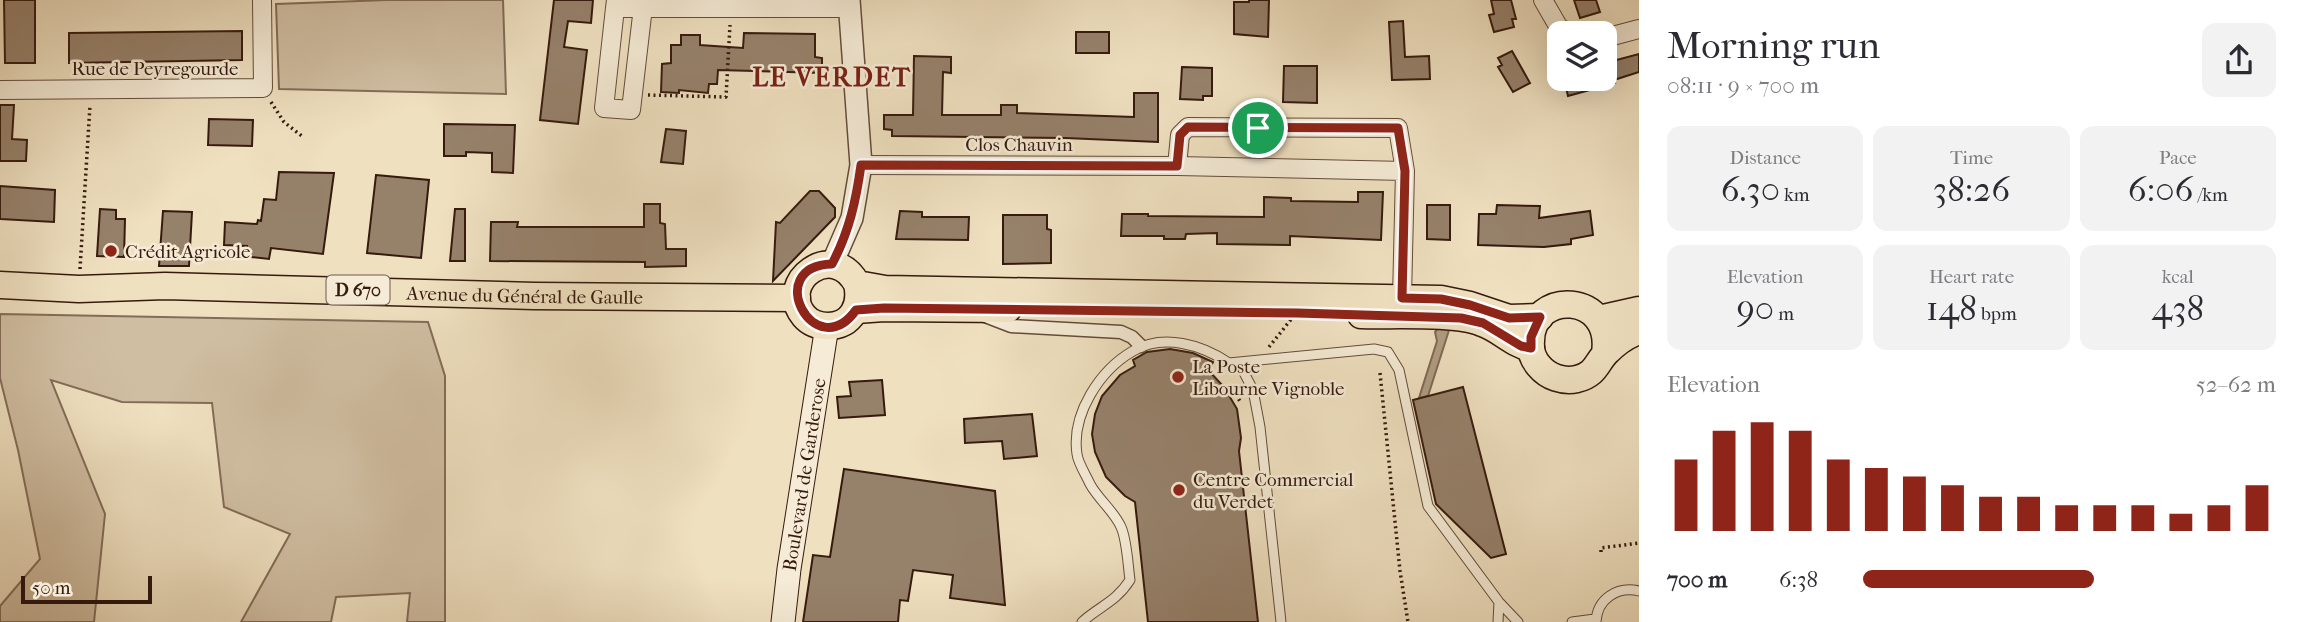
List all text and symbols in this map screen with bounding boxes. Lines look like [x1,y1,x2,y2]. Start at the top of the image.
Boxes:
map controls [1547,21,1617,91]
button: layers [1547,21,1617,91]
text: Morning run [1667,23,1880,68]
button: share [2202,23,2276,97]
street label: Rue de Peyregourde [72,58,238,80]
district label: LE VERDET [752,62,912,93]
text: 08:11 · 9 × 700 m [1667,72,1819,99]
pin [1228,98,1288,158]
icon: arrive [1239,109,1277,147]
street label: Clos Chauvin [965,134,1073,156]
text: Distance [1729,147,1801,169]
text: Time [1950,147,1993,169]
text: Pace [2159,147,2197,169]
text: 6.30 [1721,169,1780,210]
text: 38:26 [1933,169,2010,210]
text: 6:06 [2128,169,2194,210]
text: km [1780,184,1810,206]
text: /km [2194,184,2228,206]
place label: Crédit Agricole [125,241,250,263]
marker: Crédit Agricole [103,243,119,259]
text: Elevation [1727,266,1804,288]
text: Heart rate [1929,266,2014,288]
text: kcal [2162,266,2194,288]
road number: D 670 [326,276,390,304]
street label: Avenue du Général de Gaulle [405,283,643,309]
text: 90 [1736,288,1774,329]
text: 148 [1926,288,1977,329]
text: 438 [2152,288,2204,329]
text: m [1774,303,1794,325]
text: bpm [1977,303,2017,325]
place label: La Poste Libourne Vignoble [1192,356,1344,400]
marker: La Poste Libourne Vignoble [1170,369,1186,385]
text: Elevation [1667,371,1760,398]
text: 52–62 m [2196,371,2276,398]
street label: Boulevard de Garderose [779,377,831,573]
place label: Centre Commercial du Verdet [1193,469,1354,513]
marker: Centre Commercial du Verdet [1171,482,1187,498]
text: 700 m [1667,566,1727,593]
text: 6:38 [1779,566,1818,593]
scale bar [21,573,152,605]
text: 50 m [32,577,71,599]

